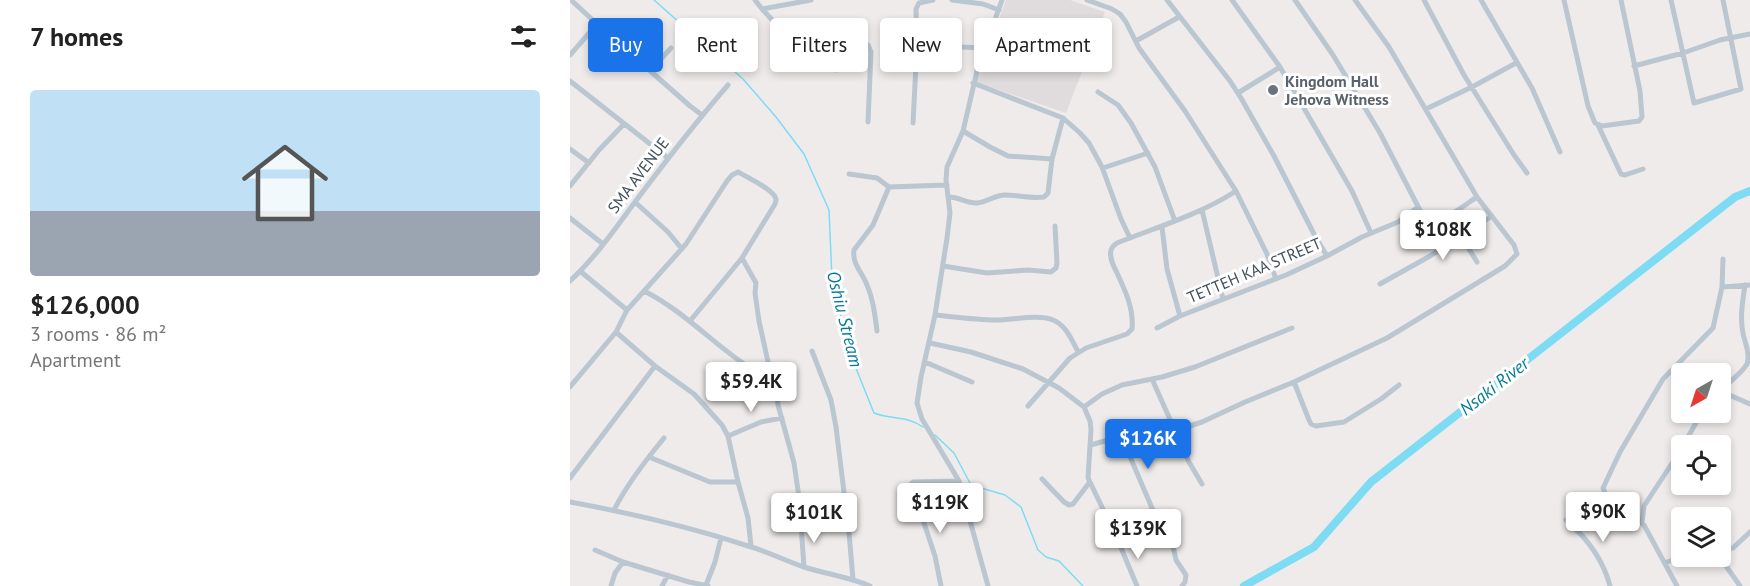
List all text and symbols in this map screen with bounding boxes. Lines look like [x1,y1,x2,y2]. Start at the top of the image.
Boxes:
chip: Buy [588,18,663,72]
chip: Rent [675,18,758,72]
chip: Filters [770,18,868,72]
chip: New [880,18,962,72]
chip: Apartment [974,18,1112,72]
text: 7 homes [30,20,123,53]
icon: filters [507,20,540,53]
place label: Kingdom Hall Jehova Witness [1284,71,1389,109]
marker: Kingdom Hall Jehova Witness [1266,83,1280,97]
icon: home [231,129,339,237]
street label: SMA AVENUE [603,133,673,217]
pin: $108K [1401,210,1485,261]
text: $108K [1414,216,1472,242]
street label: TETTEH KAA STREET [1184,233,1324,307]
water label: Oshiu Stream [822,268,868,370]
text: $126,000 [30,288,140,321]
text: 3 rooms · 86 m² [30,321,166,347]
text: Apartment [30,347,121,373]
water label: Nsaki River [1455,351,1534,420]
pin: $59.4K [702,362,800,413]
north arrow [1671,363,1731,423]
map controls [1671,363,1731,567]
text: $59.4K [720,368,782,394]
pin: $126K [1106,419,1190,470]
text: $126K [1119,425,1177,451]
button: locate [1671,435,1731,495]
pin: $119K [898,483,982,534]
text: $119K [911,489,969,515]
pin: $90K [1567,492,1639,543]
pin: $101K [772,493,856,544]
text: $90K [1580,498,1626,524]
text: $101K [785,499,843,525]
button: layers [1671,507,1731,567]
pin: $139K [1096,509,1180,560]
text: $139K [1109,515,1167,541]

